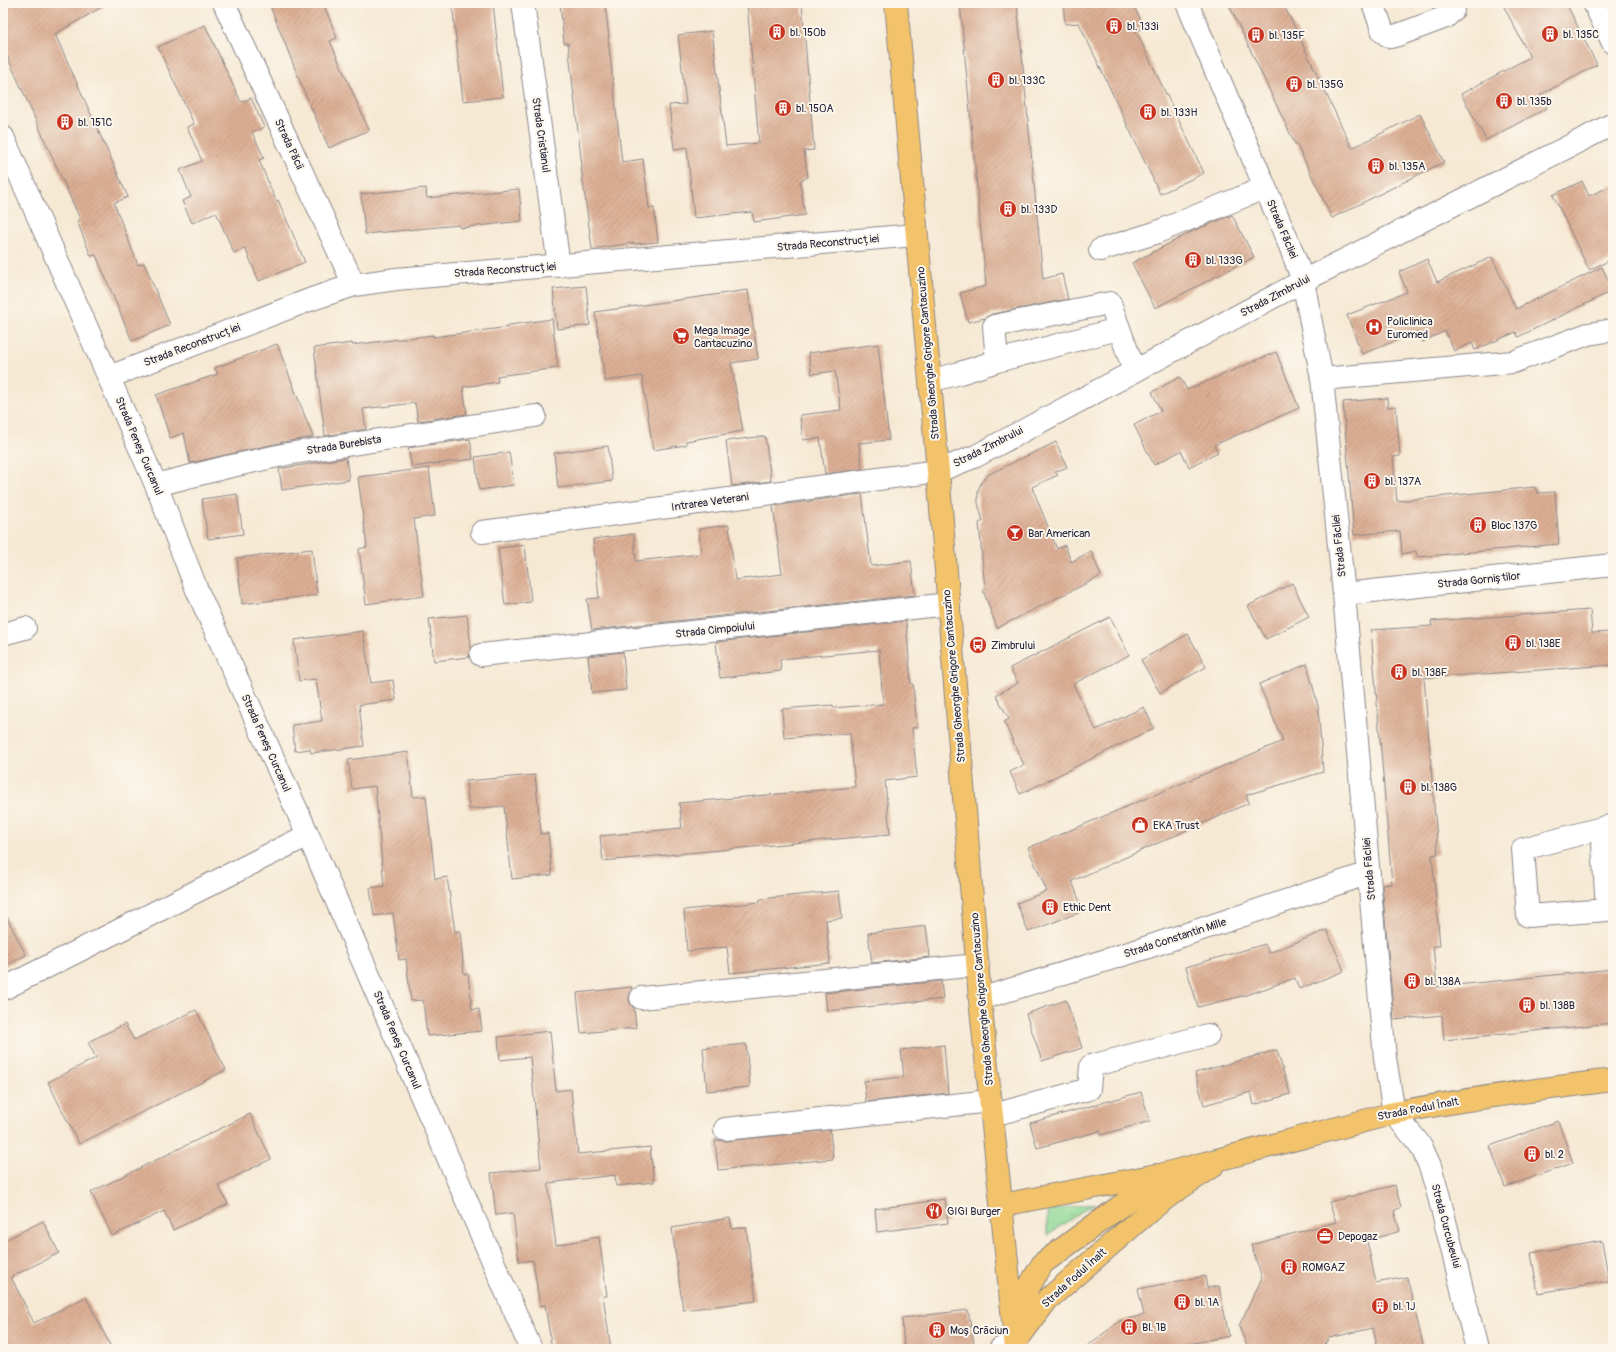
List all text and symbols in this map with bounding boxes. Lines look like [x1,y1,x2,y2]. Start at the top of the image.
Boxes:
building icon: bl. 133i [1104,16,1124,36]
place label: bl. 133i [1127,20,1158,33]
building icon: bl. 150b [767,22,787,42]
building icon: bl. 135C [1540,24,1560,44]
building icon: bl. 135F [1246,25,1266,45]
place label: bl. 150b [790,26,826,39]
place label: bl. 135C [1563,28,1599,41]
place label: bl. 135F [1269,29,1305,42]
building icon: bl. 133C [986,70,1006,90]
place label: bl. 133C [1009,74,1045,87]
building icon: bl. 135G [1284,74,1304,94]
place label: bl. 135G [1307,78,1344,91]
building icon: bl. 135b [1494,91,1514,111]
place label: bl. 135b [1517,95,1552,108]
street label: Strada Cristianul [529,97,553,173]
building icon: bl. 150A [773,98,793,118]
place label: bl. 150A [796,102,834,115]
building icon: bl. 133H [1138,102,1158,122]
place label: bl. 133H [1161,106,1197,119]
building icon: bl. 151C [55,112,75,132]
place label: bl. 151C [78,116,112,129]
street label: Strada Păcii [272,117,306,171]
building icon: bl. 135A [1366,156,1386,176]
place label: bl. 135A [1389,160,1425,173]
street label: Strada Făcliei [1264,198,1300,260]
building icon: bl. 133D [998,199,1018,219]
place label: bl. 133D [1021,203,1057,216]
street label: Strada Reconstrucției [776,232,880,254]
building icon: bl. 133G [1183,250,1203,270]
place label: bl. 133G [1206,254,1243,267]
street label: Strada Reconstrucției [454,260,557,280]
street label: Strada Gheorghe Grigore Cantacuzino [914,266,942,440]
street label: Strada Zimbrului [1238,272,1312,320]
place label: Policlinica Euromed [1387,315,1433,341]
hospital icon: Policlinica Euromed [1364,317,1384,337]
street label: Strada Reconstrucției [142,321,242,369]
place label: Mega Image Cantacuzino [694,324,752,350]
supermarket icon: Mega Image Cantacuzino [671,326,691,346]
street label: Strada Peneș Curcanul [112,395,166,497]
street label: Strada Zimbrului [951,424,1025,470]
street label: Strada Burebista [306,433,382,457]
building icon: bl. 137A [1362,471,1382,491]
place label: bl. 137A [1385,475,1421,488]
street label: Intrarea Veterani [670,490,750,514]
street label: Strada Făcliei [1329,514,1349,578]
building icon: Bloc 137G [1468,515,1488,535]
place label: Bloc 137G [1491,519,1537,532]
bar icon: Bar American [1005,523,1025,543]
place label: Bar American [1028,527,1090,540]
street label: Strada Gorniștilor [1437,569,1521,591]
street label: Strada Gheorghe Grigore Cantacuzino [940,589,968,763]
street label: Strada Cimpoiului [675,619,755,641]
building icon: bl. 138E [1503,633,1523,653]
bus stop icon: Zimbrului [968,635,988,655]
place label: bl. 138E [1526,637,1561,650]
place label: Zimbrului [991,639,1035,652]
building icon: bl. 138F [1389,662,1409,682]
place label: bl. 138F [1412,666,1448,679]
street label: Strada Peneș Curcanul [239,692,293,794]
building icon: bl. 138G [1398,777,1418,797]
place label: bl. 138G [1421,781,1457,794]
shop icon: EKA Trust [1130,815,1150,835]
place label: EKA Trust [1153,819,1200,832]
street label: Strada Făcliei [1360,837,1378,901]
building icon: Ethic Dent [1040,897,1060,917]
place label: Ethic Dent [1063,901,1112,914]
street label: Strada Gheorghe Grigore Cantacuzino [968,912,996,1086]
street label: Strada Constantin Mille [1122,915,1228,961]
building icon: bl. 138A [1402,971,1422,991]
place label: bl. 138A [1425,975,1461,988]
street label: Strada Peneș Curcanul [370,989,424,1091]
building icon: bl. 138B [1517,995,1537,1015]
place label: bl. 138B [1540,999,1575,1012]
street label: Strada Podul Înalt [1376,1095,1460,1123]
building icon: bl. 2 [1522,1144,1542,1164]
place label: bl. 2 [1545,1148,1564,1161]
street label: Strada Curcubeului [1429,1182,1463,1270]
restaurant icon: GIGI Burger [924,1201,944,1221]
place label: GIGI Burger [947,1205,1001,1218]
office icon: Depogaz [1315,1226,1335,1246]
place label: Depogaz [1338,1230,1378,1243]
street label: Strada Podul Înalt [1039,1245,1109,1310]
building icon: ROMGAZ [1279,1257,1299,1277]
place label: ROMGAZ [1302,1261,1346,1274]
building icon: bl. 1A [1172,1292,1192,1312]
place label: bl. 1A [1195,1296,1219,1309]
building icon: bl. 1J [1370,1296,1390,1316]
place label: bl. 1J [1393,1300,1415,1313]
building icon: Bl. 1B [1119,1317,1139,1337]
building icon: Moș Crăciun [927,1320,947,1340]
place label: Bl. 1B [1142,1321,1166,1334]
place label: Moș Crăciun [950,1324,1009,1337]

